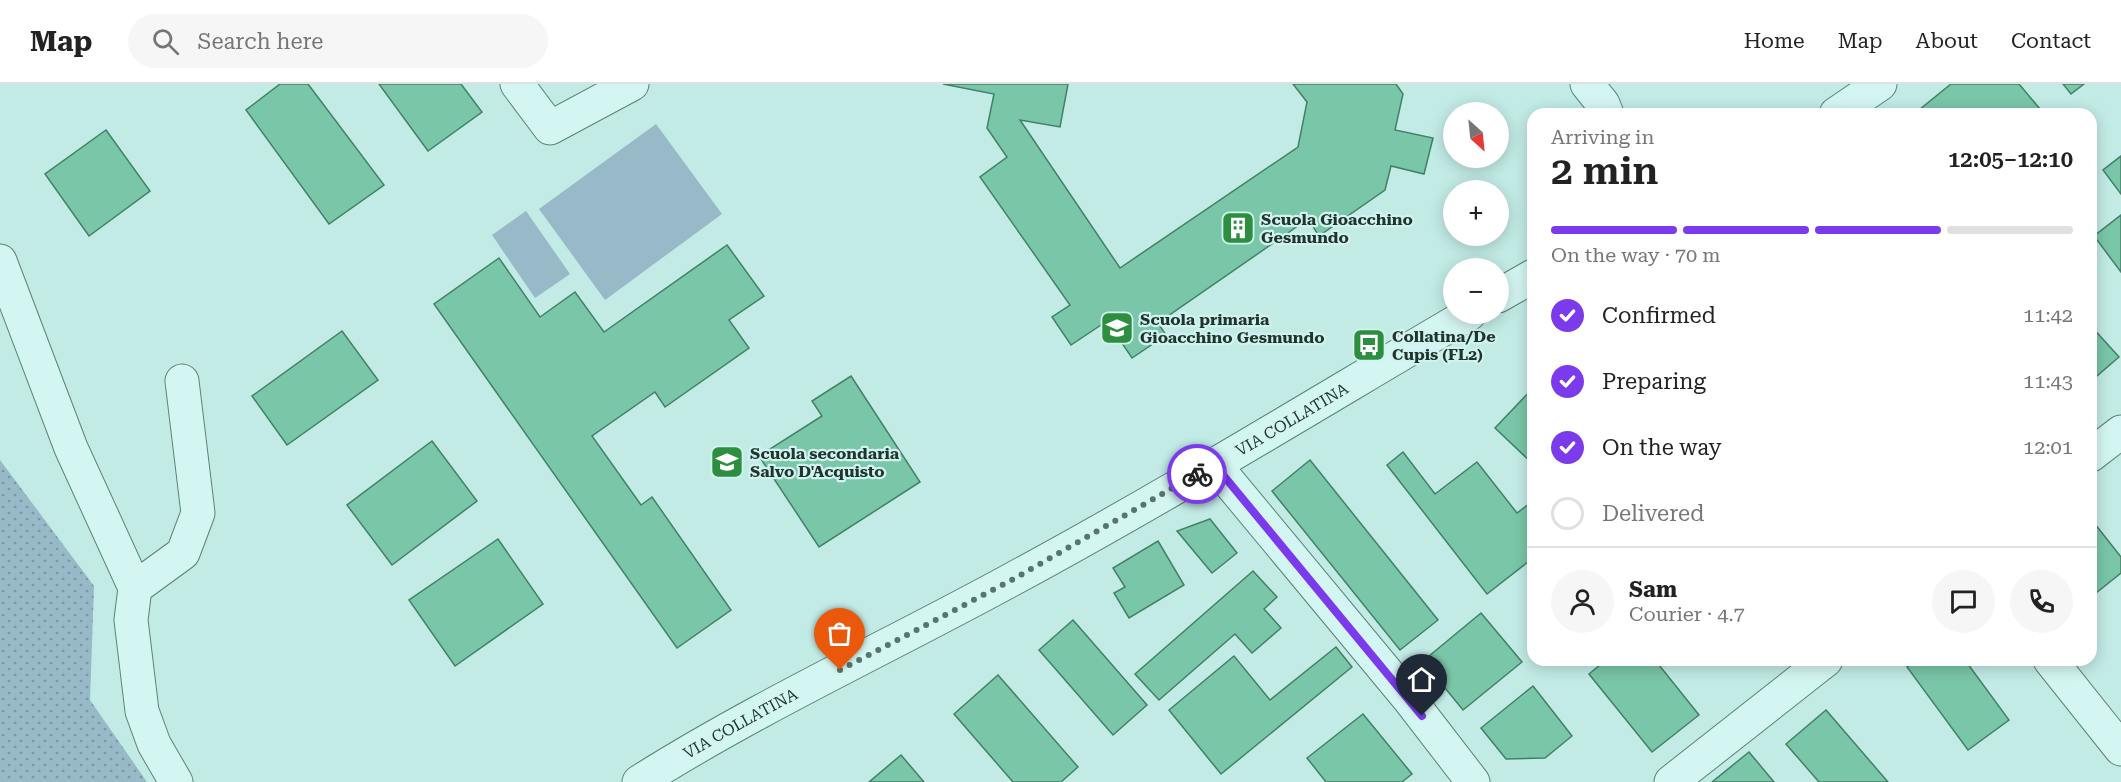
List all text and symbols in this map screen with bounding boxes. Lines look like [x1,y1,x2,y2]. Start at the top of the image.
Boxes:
search box [128,14,548,68]
text: Map [30,25,92,58]
icon: search [149,25,182,58]
text: Search here [197,29,323,54]
text: Home [1744,29,1805,53]
text: Map [1838,29,1883,53]
text: About [1916,29,1978,53]
text: Contact [2011,29,2091,53]
north arrow [1443,102,1509,168]
map controls [1443,102,1509,324]
text: Arriving in [1551,125,1654,149]
text: 12:05–12:10 [1948,147,2073,172]
text: 2 min [1551,148,1658,194]
button: + [1443,180,1509,246]
building icon: Scuola Gioacchino Gesmundo [1220,210,1256,246]
place label: Scuola Gioacchino Gesmundo [1261,210,1413,247]
text: On the way · 70 m [1551,243,1721,267]
button: − [1443,258,1509,324]
icon: check [1551,299,1584,332]
text: Confirmed [1602,303,1716,328]
text: 11:42 [2023,303,2073,327]
school or university icon: Scuola primaria Gioacchino Gesmundo [1099,310,1135,346]
place label: Scuola primaria Gioacchino Gesmundo [1140,310,1325,347]
bus stop icon: Collatina/De Cupis (FL2) [1351,327,1387,363]
place label: Collatina/De Cupis (FL2) [1392,327,1496,364]
icon: check [1551,365,1584,398]
text: Preparing [1602,369,1706,394]
text: 11:43 [2023,369,2073,393]
street label: VIA COLLATINA [1232,378,1352,460]
icon: check [1551,431,1584,464]
text: On the way [1602,435,1722,460]
text: 12:01 [2023,435,2073,459]
school or university icon: Scuola secondaria Salvo D'Acquisto [709,444,745,480]
place label: Scuola secondaria Salvo D'Acquisto [750,444,900,481]
courier [1167,444,1227,504]
icon: bike [1181,458,1214,491]
text: Delivered [1602,501,1704,526]
button: person [1551,570,1614,633]
button: chat [1932,570,1995,633]
button: phone [2010,570,2073,633]
text: Sam [1629,577,1677,602]
text: Courier · 4.7 [1629,602,1745,626]
pin [814,608,865,670]
icon: bag [823,617,856,650]
pin [1396,654,1447,716]
icon: home [1405,663,1438,696]
street label: VIA COLLATINA [680,684,801,763]

